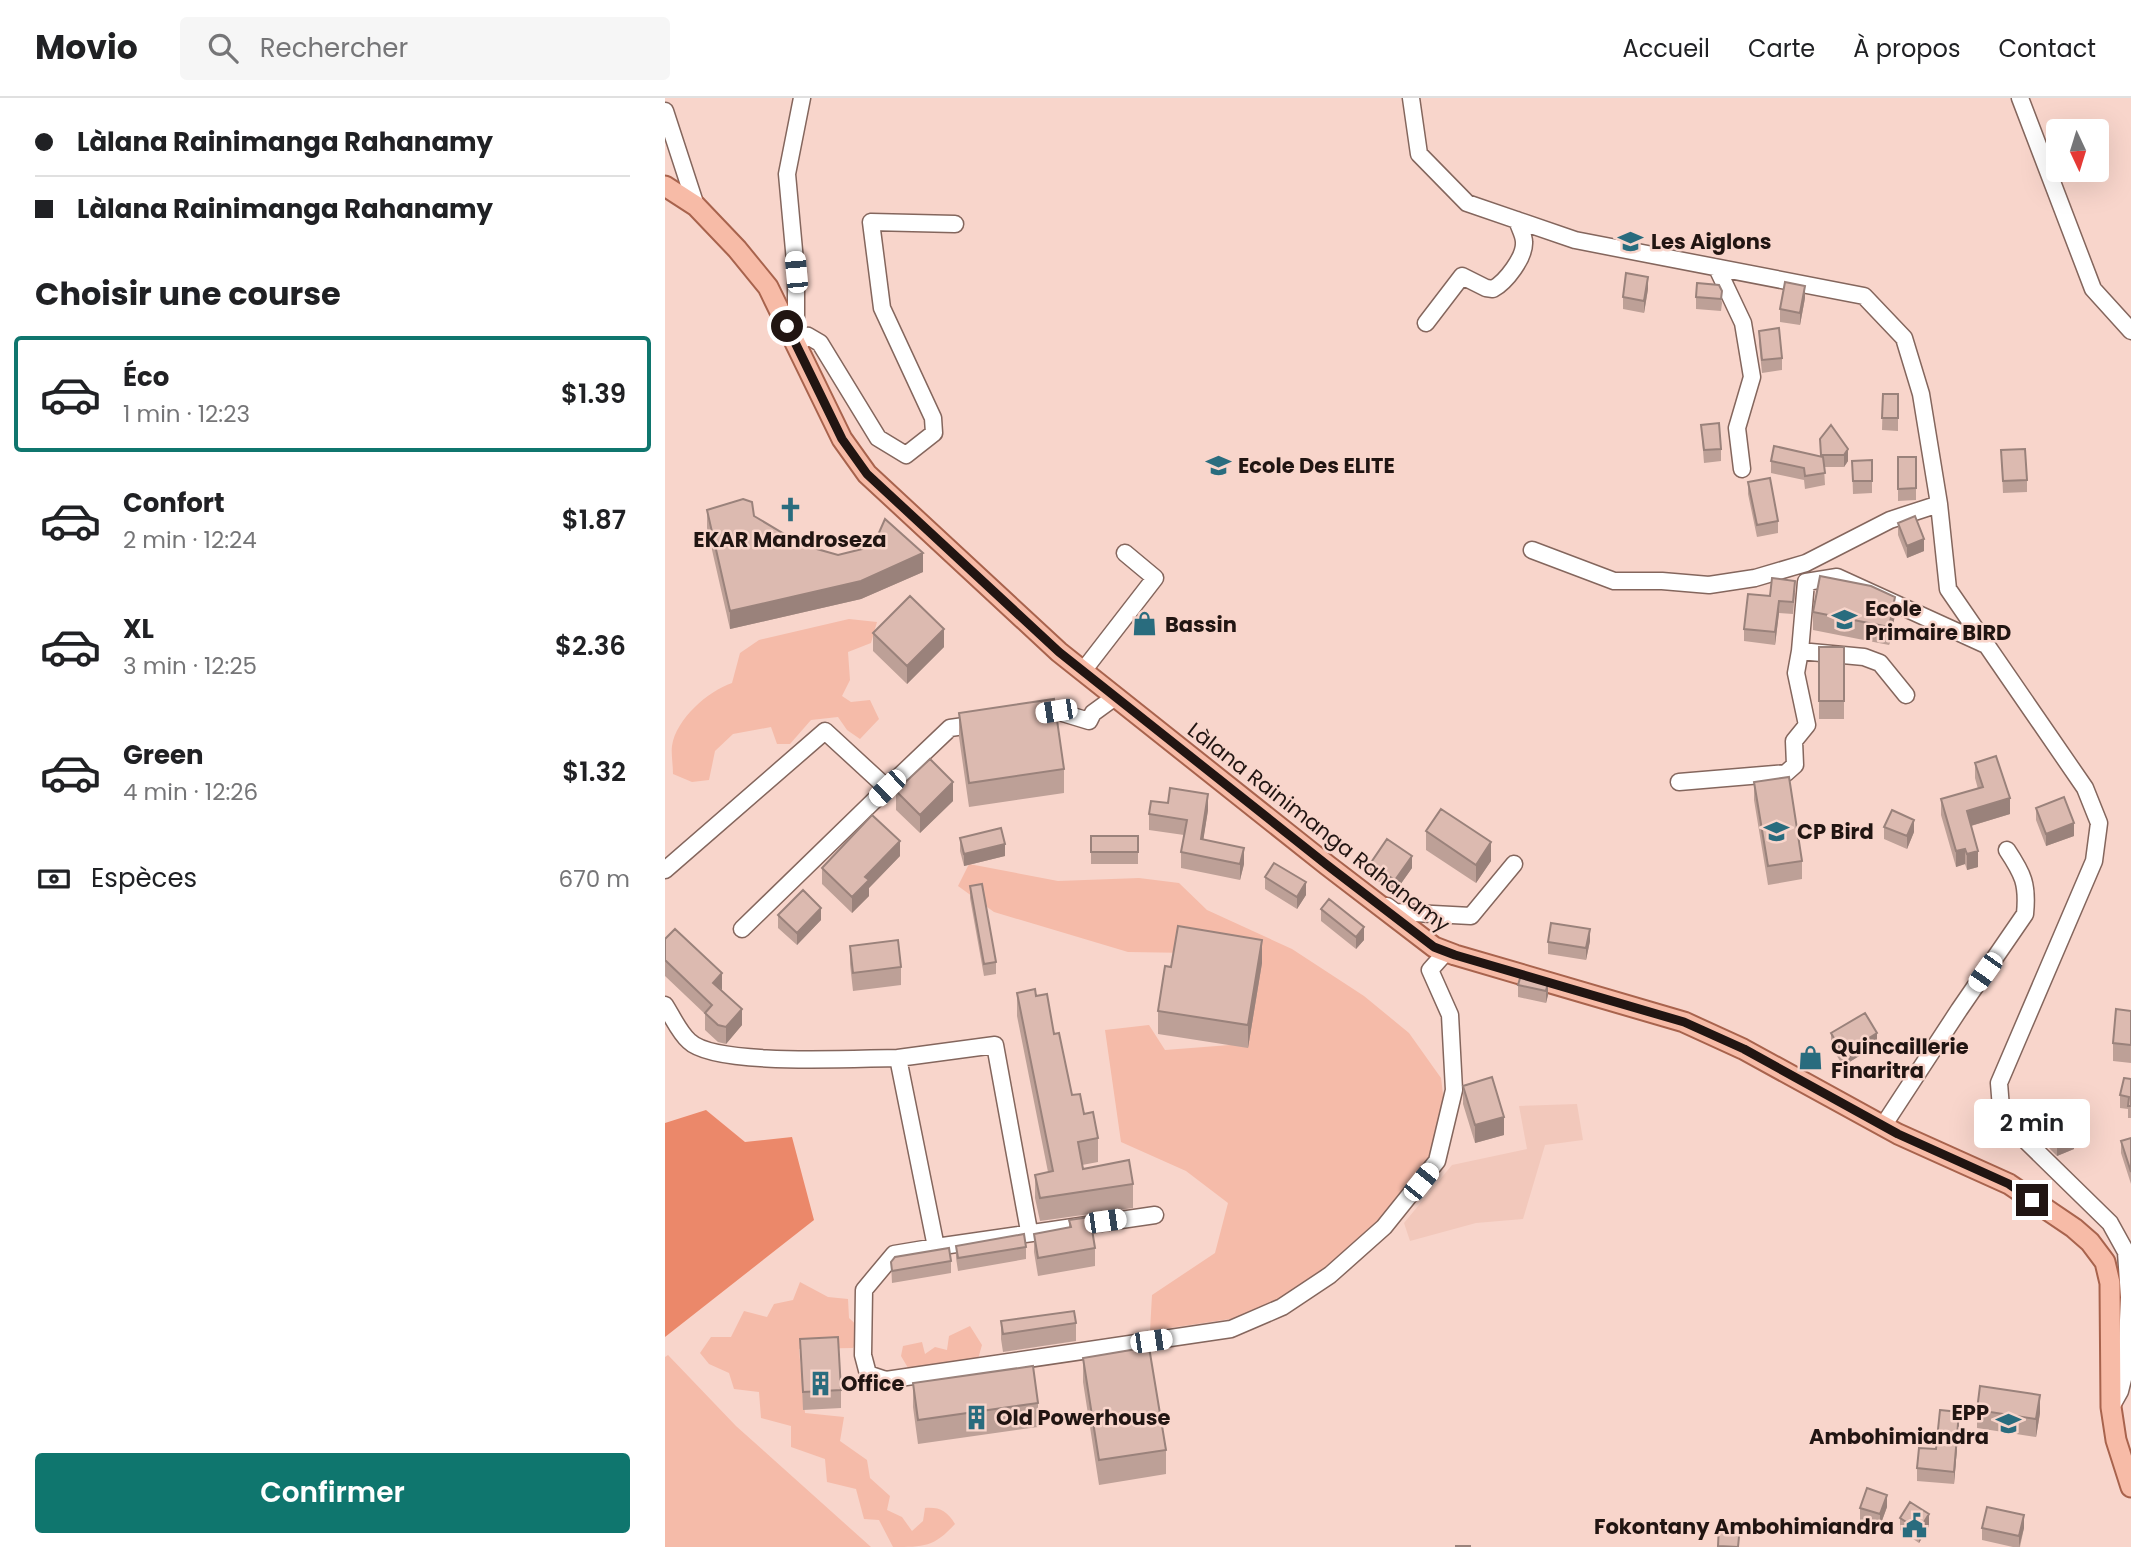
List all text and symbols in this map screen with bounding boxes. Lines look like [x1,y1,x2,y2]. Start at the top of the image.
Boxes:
search box [180,17,670,80]
text: Movio [35,24,138,71]
icon: search [204,29,242,67]
text: Rechercher [260,30,408,66]
text: Accueil [1623,32,1710,65]
text: Carte [1748,32,1815,65]
text: À propos [1853,32,1960,65]
text: Contact [1998,32,2096,65]
north arrow [2046,119,2109,182]
map controls [2046,119,2109,182]
text: Làlana Rainimanga Rahanamy [77,124,493,160]
text: Làlana Rainimanga Rahanamy [77,191,493,227]
school or university icon: Les Aiglons [1617,227,1645,255]
place label: Les Aiglons [1651,227,1772,256]
car [784,250,809,294]
text: Choisir une course [35,271,341,316]
route start [771,310,803,342]
text: Éco [123,359,169,395]
icon: car [39,363,102,426]
text: $1.39 [561,376,626,412]
text: 1 min · 12:23 [123,398,250,430]
school or university icon: Ecole Des ELITE [1204,451,1232,479]
place label: Ecole Des ELITE [1238,451,1395,480]
text: Confort [123,485,225,521]
icon: car [39,489,102,552]
church icon: EKAR Mandroseza [776,496,804,524]
text: $1.87 [562,502,626,538]
text: 2 min · 12:24 [123,524,257,556]
place label: EKAR Mandroseza [693,525,887,554]
place label: Ecole Primaire BIRD [1865,594,2011,647]
school or university icon: Ecole Primaire BIRD [1831,606,1859,634]
shop icon: Bassin [1131,610,1159,638]
place label: Bassin [1165,610,1237,639]
text: XL [123,611,154,647]
icon: car [39,615,102,678]
text: $2.36 [555,628,626,664]
text: 3 min · 12:25 [123,650,257,682]
car [1034,697,1079,725]
street label: Làlana Rainimanga Rahanamy [1182,715,1456,939]
text: Green [123,737,204,773]
icon: car [39,741,102,804]
text: $1.32 [562,754,626,790]
car [865,766,910,810]
text: 4 min · 12:26 [123,776,258,808]
school or university icon: CP Bird [1763,817,1791,845]
place label: CP Bird [1797,817,1874,846]
icon: cash [35,860,73,898]
text: Espèces [91,860,197,896]
text: 670 m [559,863,630,895]
car [1965,949,2006,995]
place label: Quincaillerie Finaritra [1831,1032,1969,1085]
shop icon: Quincaillerie Finaritra [1797,1044,1825,1072]
callout: 2 min [1974,1098,2090,1148]
text: 2 min [2000,1107,2064,1139]
car [1400,1159,1443,1205]
route end [2016,1184,2048,1216]
car [1083,1208,1128,1234]
car [1129,1328,1174,1354]
building icon: Office [807,1369,835,1397]
place label: Office [841,1369,905,1398]
place label: EPP Ambohimiandra [1809,1398,1989,1451]
building icon: Old Powerhouse [962,1403,990,1431]
place label: Old Powerhouse [996,1403,1170,1432]
school or university icon: EPP Ambohimiandra [1995,1410,2023,1438]
button: Confirmer [35,1453,630,1533]
place label: Fokontany Ambohimiandra [1594,1512,1894,1541]
public building icon: Fokontany Ambohimiandra [1900,1512,1928,1540]

